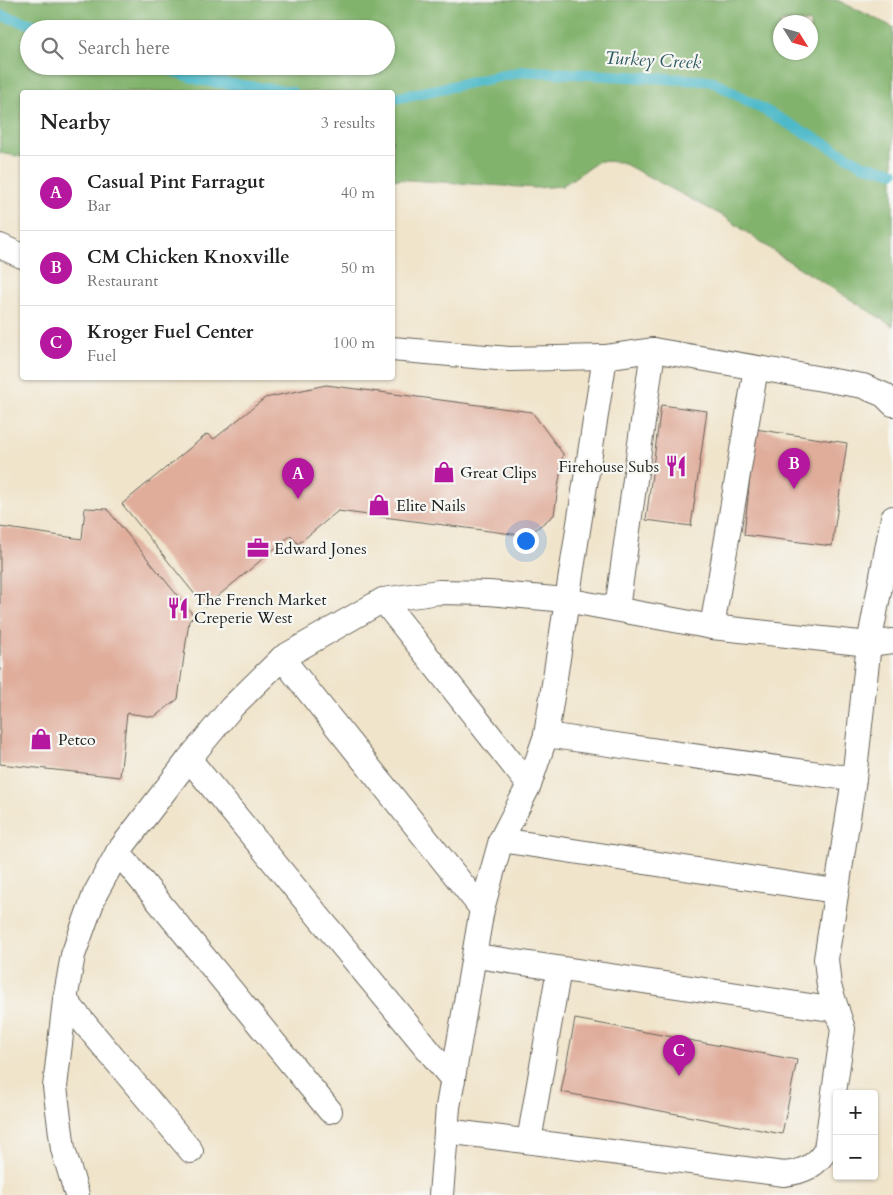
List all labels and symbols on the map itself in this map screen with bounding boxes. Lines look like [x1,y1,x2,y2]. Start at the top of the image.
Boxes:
north arrow [773,15,818,60]
water label: Turkey Creek [604,45,702,76]
pin: B [778,448,810,489]
restaurant icon: Firehouse Subs [663,453,689,479]
place label: Firehouse Subs [558,456,659,478]
pin: A [282,458,314,499]
shop icon: Great Clips [431,459,457,485]
place label: Great Clips [460,462,537,484]
shop icon: Elite Nails [366,492,392,518]
place label: Elite Nails [396,495,466,517]
your location [513,528,539,554]
office icon: Edward Jones [245,535,271,561]
place label: Edward Jones [274,538,367,560]
place label: The French Market Creperie West [194,589,326,629]
restaurant icon: The French Market Creperie West [165,595,191,621]
shop icon: Petco [28,726,54,752]
place label: Petco [58,729,96,751]
pin: C [663,1035,695,1076]

